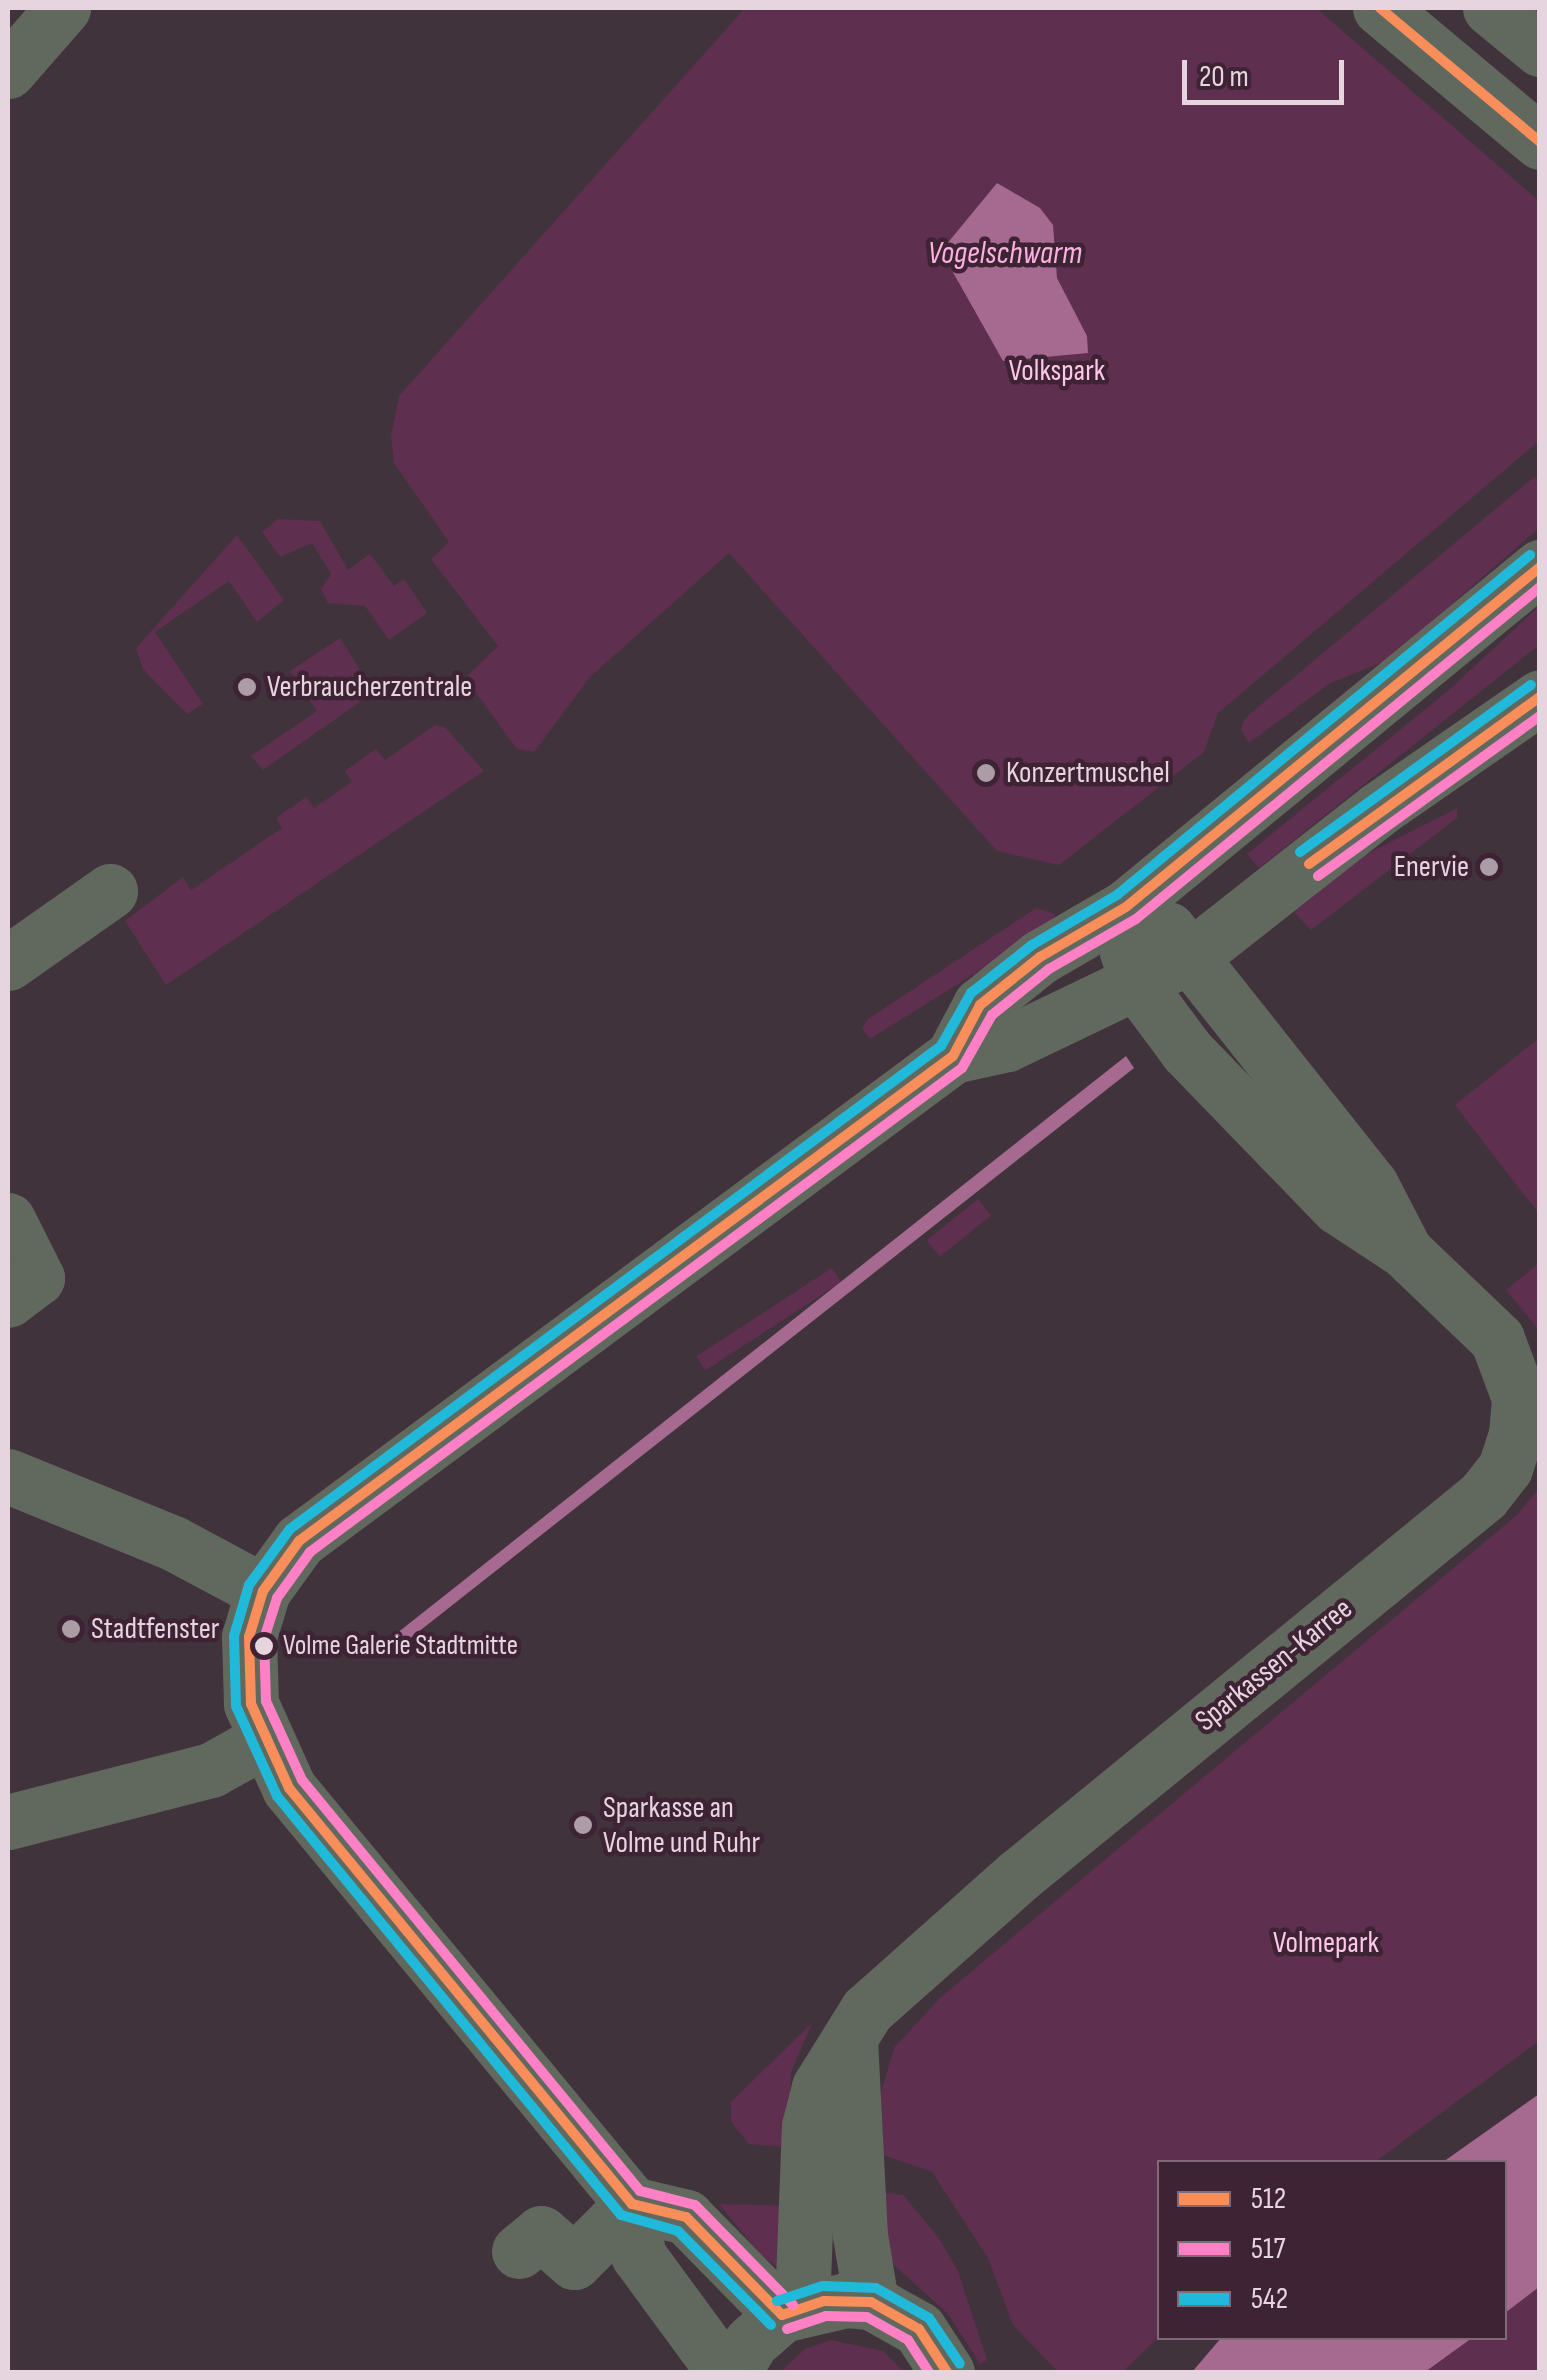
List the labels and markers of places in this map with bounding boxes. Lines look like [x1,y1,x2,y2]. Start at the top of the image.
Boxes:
place label: Verbraucherzentrale [267,669,472,705]
marker: Verbraucherzentrale [236,676,258,698]
place label: Konzertmuschel [1006,755,1170,791]
marker: Konzertmuschel [975,762,997,784]
place label: Enervie [1394,849,1469,885]
marker: Enervie [1478,856,1500,878]
place label: Stadtfenster [91,1611,219,1647]
marker: Stadtfenster [60,1618,82,1640]
place label: Volme Galerie Stadtmitte [283,1629,518,1663]
marker: Volme Galerie Stadtmitte [254,1636,274,1656]
place label: Sparkasse an Volme und Ruhr [603,1790,760,1860]
marker: Sparkasse an Volme und Ruhr [572,1814,594,1836]

